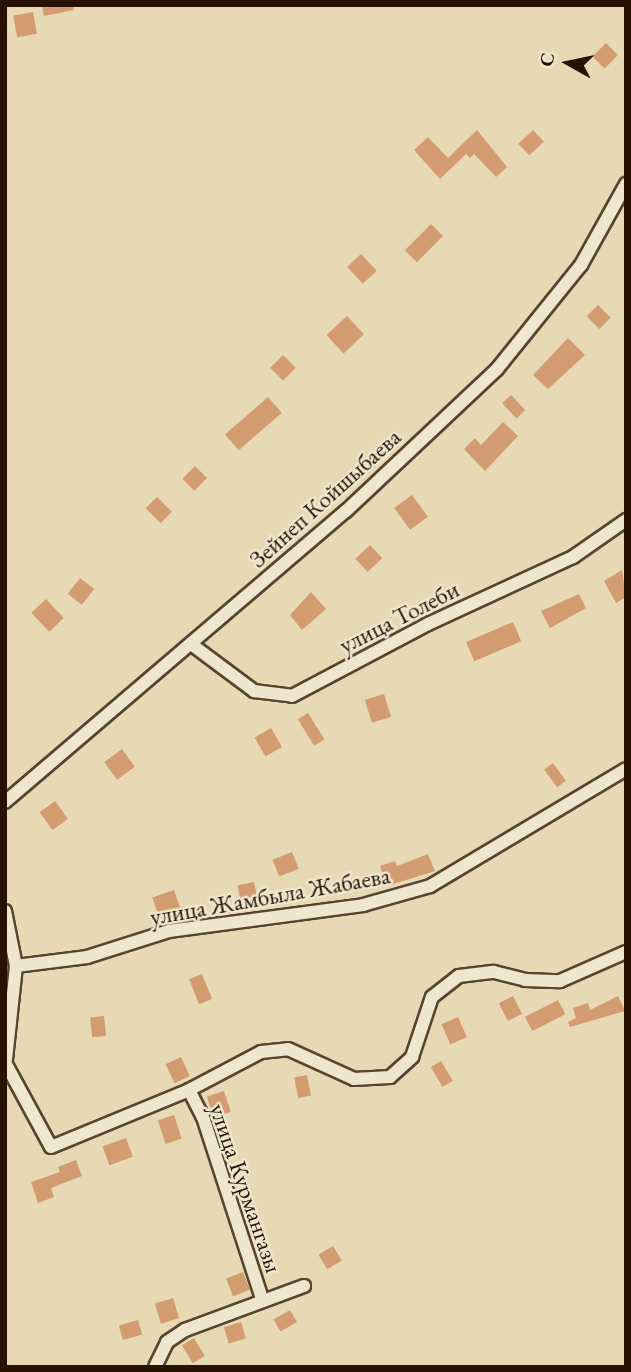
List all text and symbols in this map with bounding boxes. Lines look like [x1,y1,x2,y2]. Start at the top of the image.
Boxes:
north arrow [533,28,603,98]
text: С [533,51,560,68]
street label: Зейнеп Койшыбаева [243,422,407,574]
street label: улица Толеби [334,575,464,659]
street label: улица Жамбыла Жабаева [148,861,392,931]
street label: улица Курмангазы [204,1100,288,1276]

